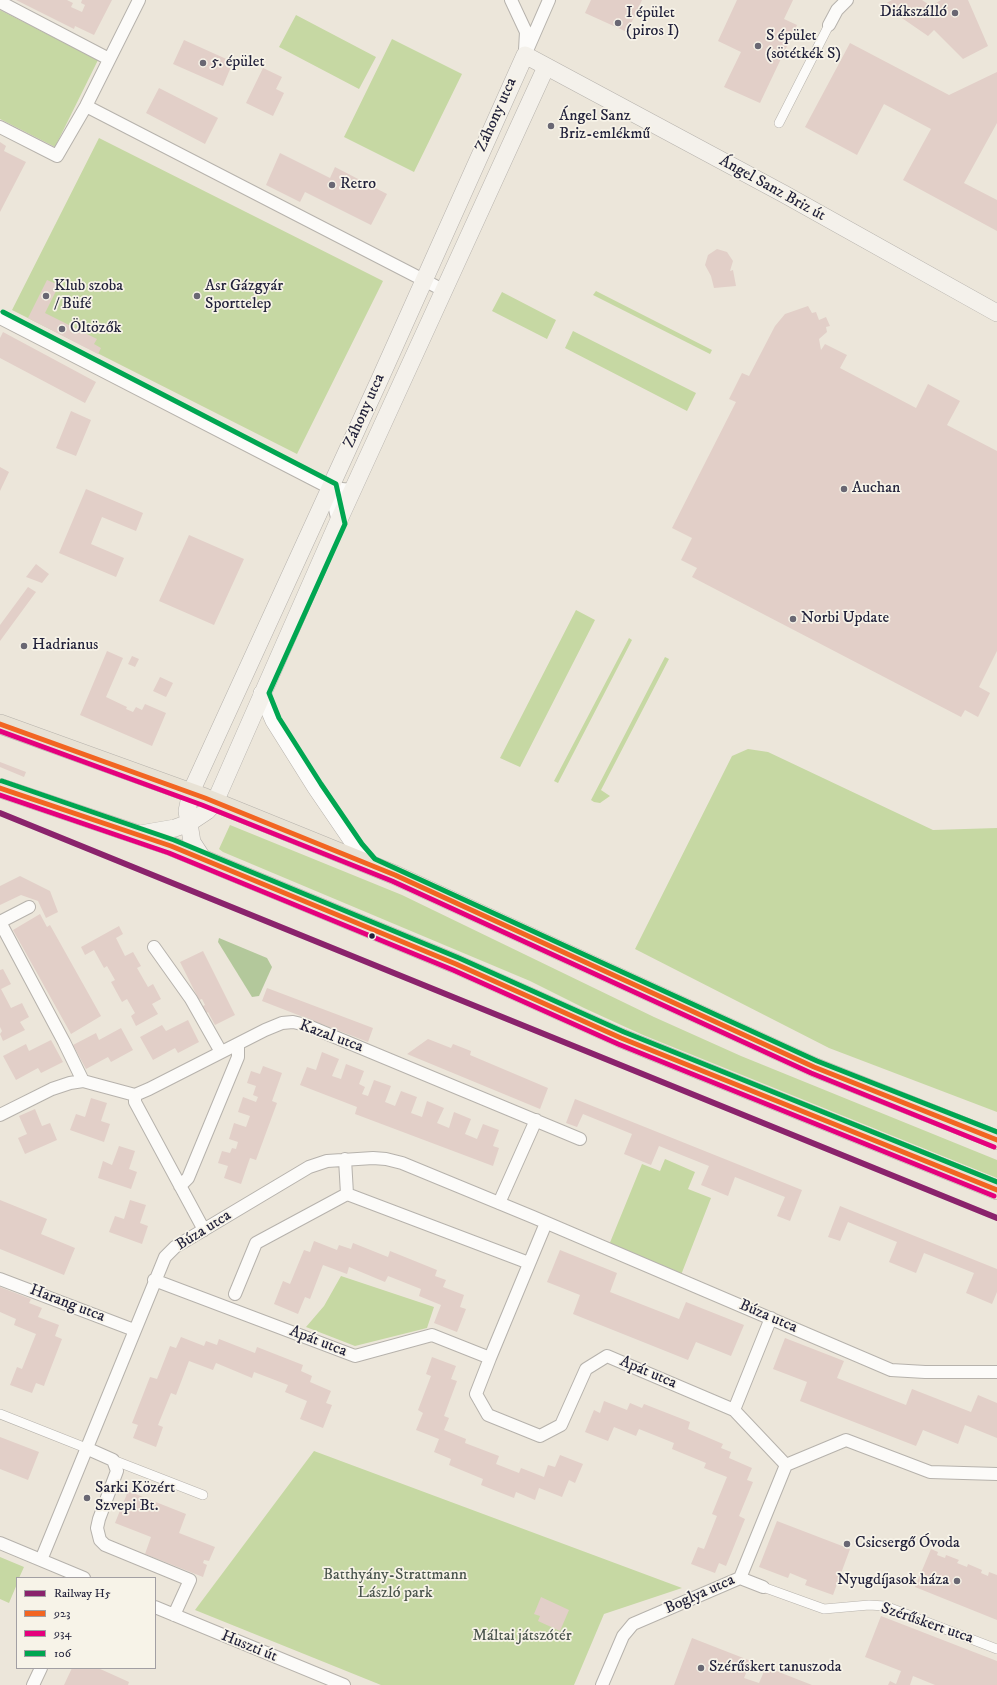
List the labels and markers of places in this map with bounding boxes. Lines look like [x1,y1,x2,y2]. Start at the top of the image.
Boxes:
place label: Diákszálló [880,3,947,23]
place label: I épület (piros I) [626,4,679,42]
marker: Diákszálló [950,8,960,18]
marker: I épület (piros I) [613,18,623,28]
place label: S épület (sötétkék S) [766,27,841,65]
marker: S épület (sötétkék S) [753,41,763,51]
place label: 5. épület [211,53,265,73]
marker: 5. épület [198,58,208,68]
place label: Ángel Sanz Briz-emlékmű [559,107,650,145]
marker: Ángel Sanz Briz-emlékmű [546,121,556,131]
place label: Retro [340,175,376,195]
marker: Retro [327,180,337,190]
place label: Klub szoba / Büfé [54,277,123,315]
place label: Asr Gázgyár Sporttelep [205,277,283,315]
marker: Klub szoba / Büfé [41,291,51,301]
marker: Asr Gázgyár Sporttelep [192,291,202,301]
place label: Öltözők [70,319,121,339]
marker: Öltözők [57,324,67,334]
place label: Auchan [852,479,900,499]
marker: Auchan [839,484,849,494]
place label: Norbi Update [801,609,889,629]
marker: Norbi Update [788,614,798,624]
place label: Hadrianus [32,636,98,656]
marker: Hadrianus [19,641,29,651]
unlabelled marker [367,931,377,941]
place label: Sarki Közért Szvepi Bt. [95,1479,175,1517]
marker: Sarki Közért Szvepi Bt. [82,1493,92,1503]
place label: Csicsergő Óvoda [855,1534,960,1554]
marker: Csicsergő Óvoda [842,1539,852,1549]
place label: Nyugdíjasok háza [837,1571,949,1591]
marker: Nyugdíjasok háza [952,1576,962,1586]
place label: Szérűskert tanuszoda [709,1658,842,1678]
marker: Szérűskert tanuszoda [696,1663,706,1673]

